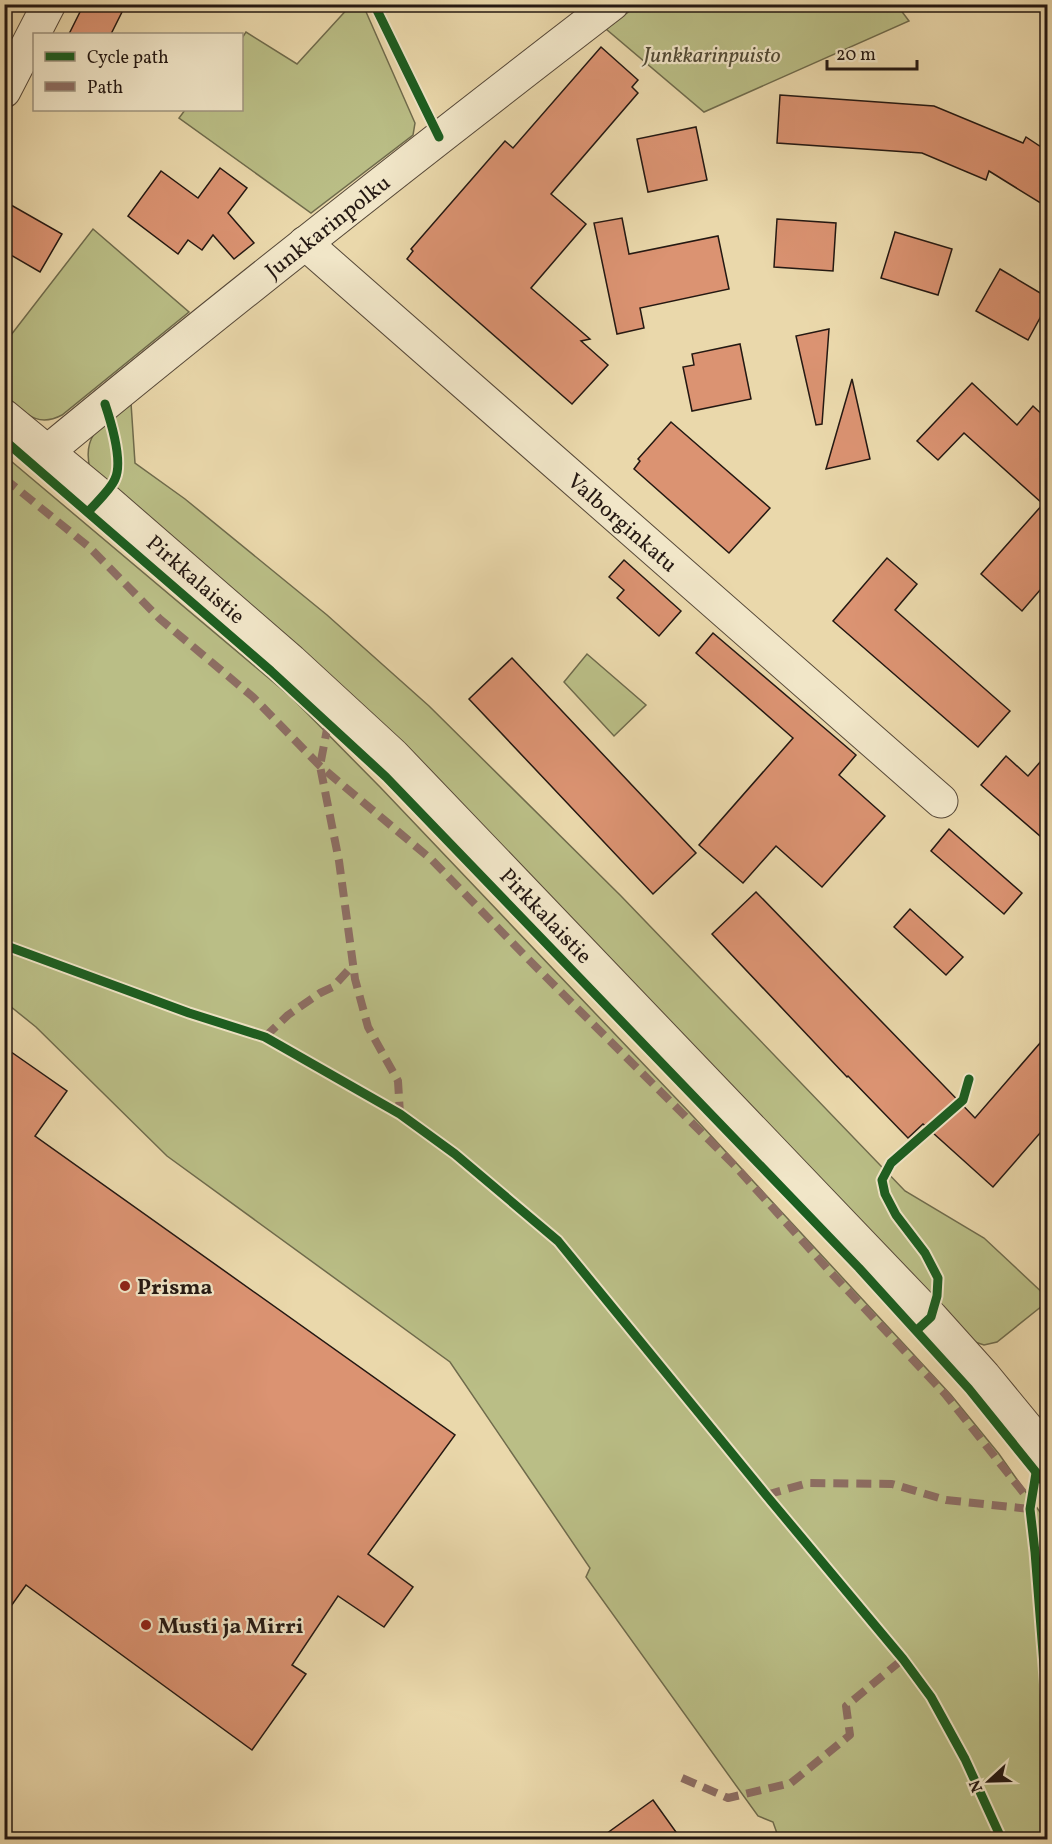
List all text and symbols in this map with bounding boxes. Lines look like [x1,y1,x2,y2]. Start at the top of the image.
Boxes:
legend [33,33,243,111]
scale bar [827,33,917,71]
park label: Junkkarinpuisto [641,41,781,72]
text: 20 m [836,43,876,68]
text: Cycle path [87,46,169,71]
text: Path [87,76,123,101]
street label: Junkkarinpolku [260,169,398,287]
street label: Valborginkatu [559,467,683,581]
street label: Pirkkalaistie [138,529,251,632]
street label: Pirkkalaistie [491,862,598,972]
place label: Prisma [137,1273,213,1304]
marker: Prisma [118,1279,132,1293]
place label: Musti ja Mirri [158,1612,304,1643]
marker: Musti ja Mirri [139,1618,153,1632]
north arrow [959,1751,1019,1811]
text: N [964,1776,989,1795]

